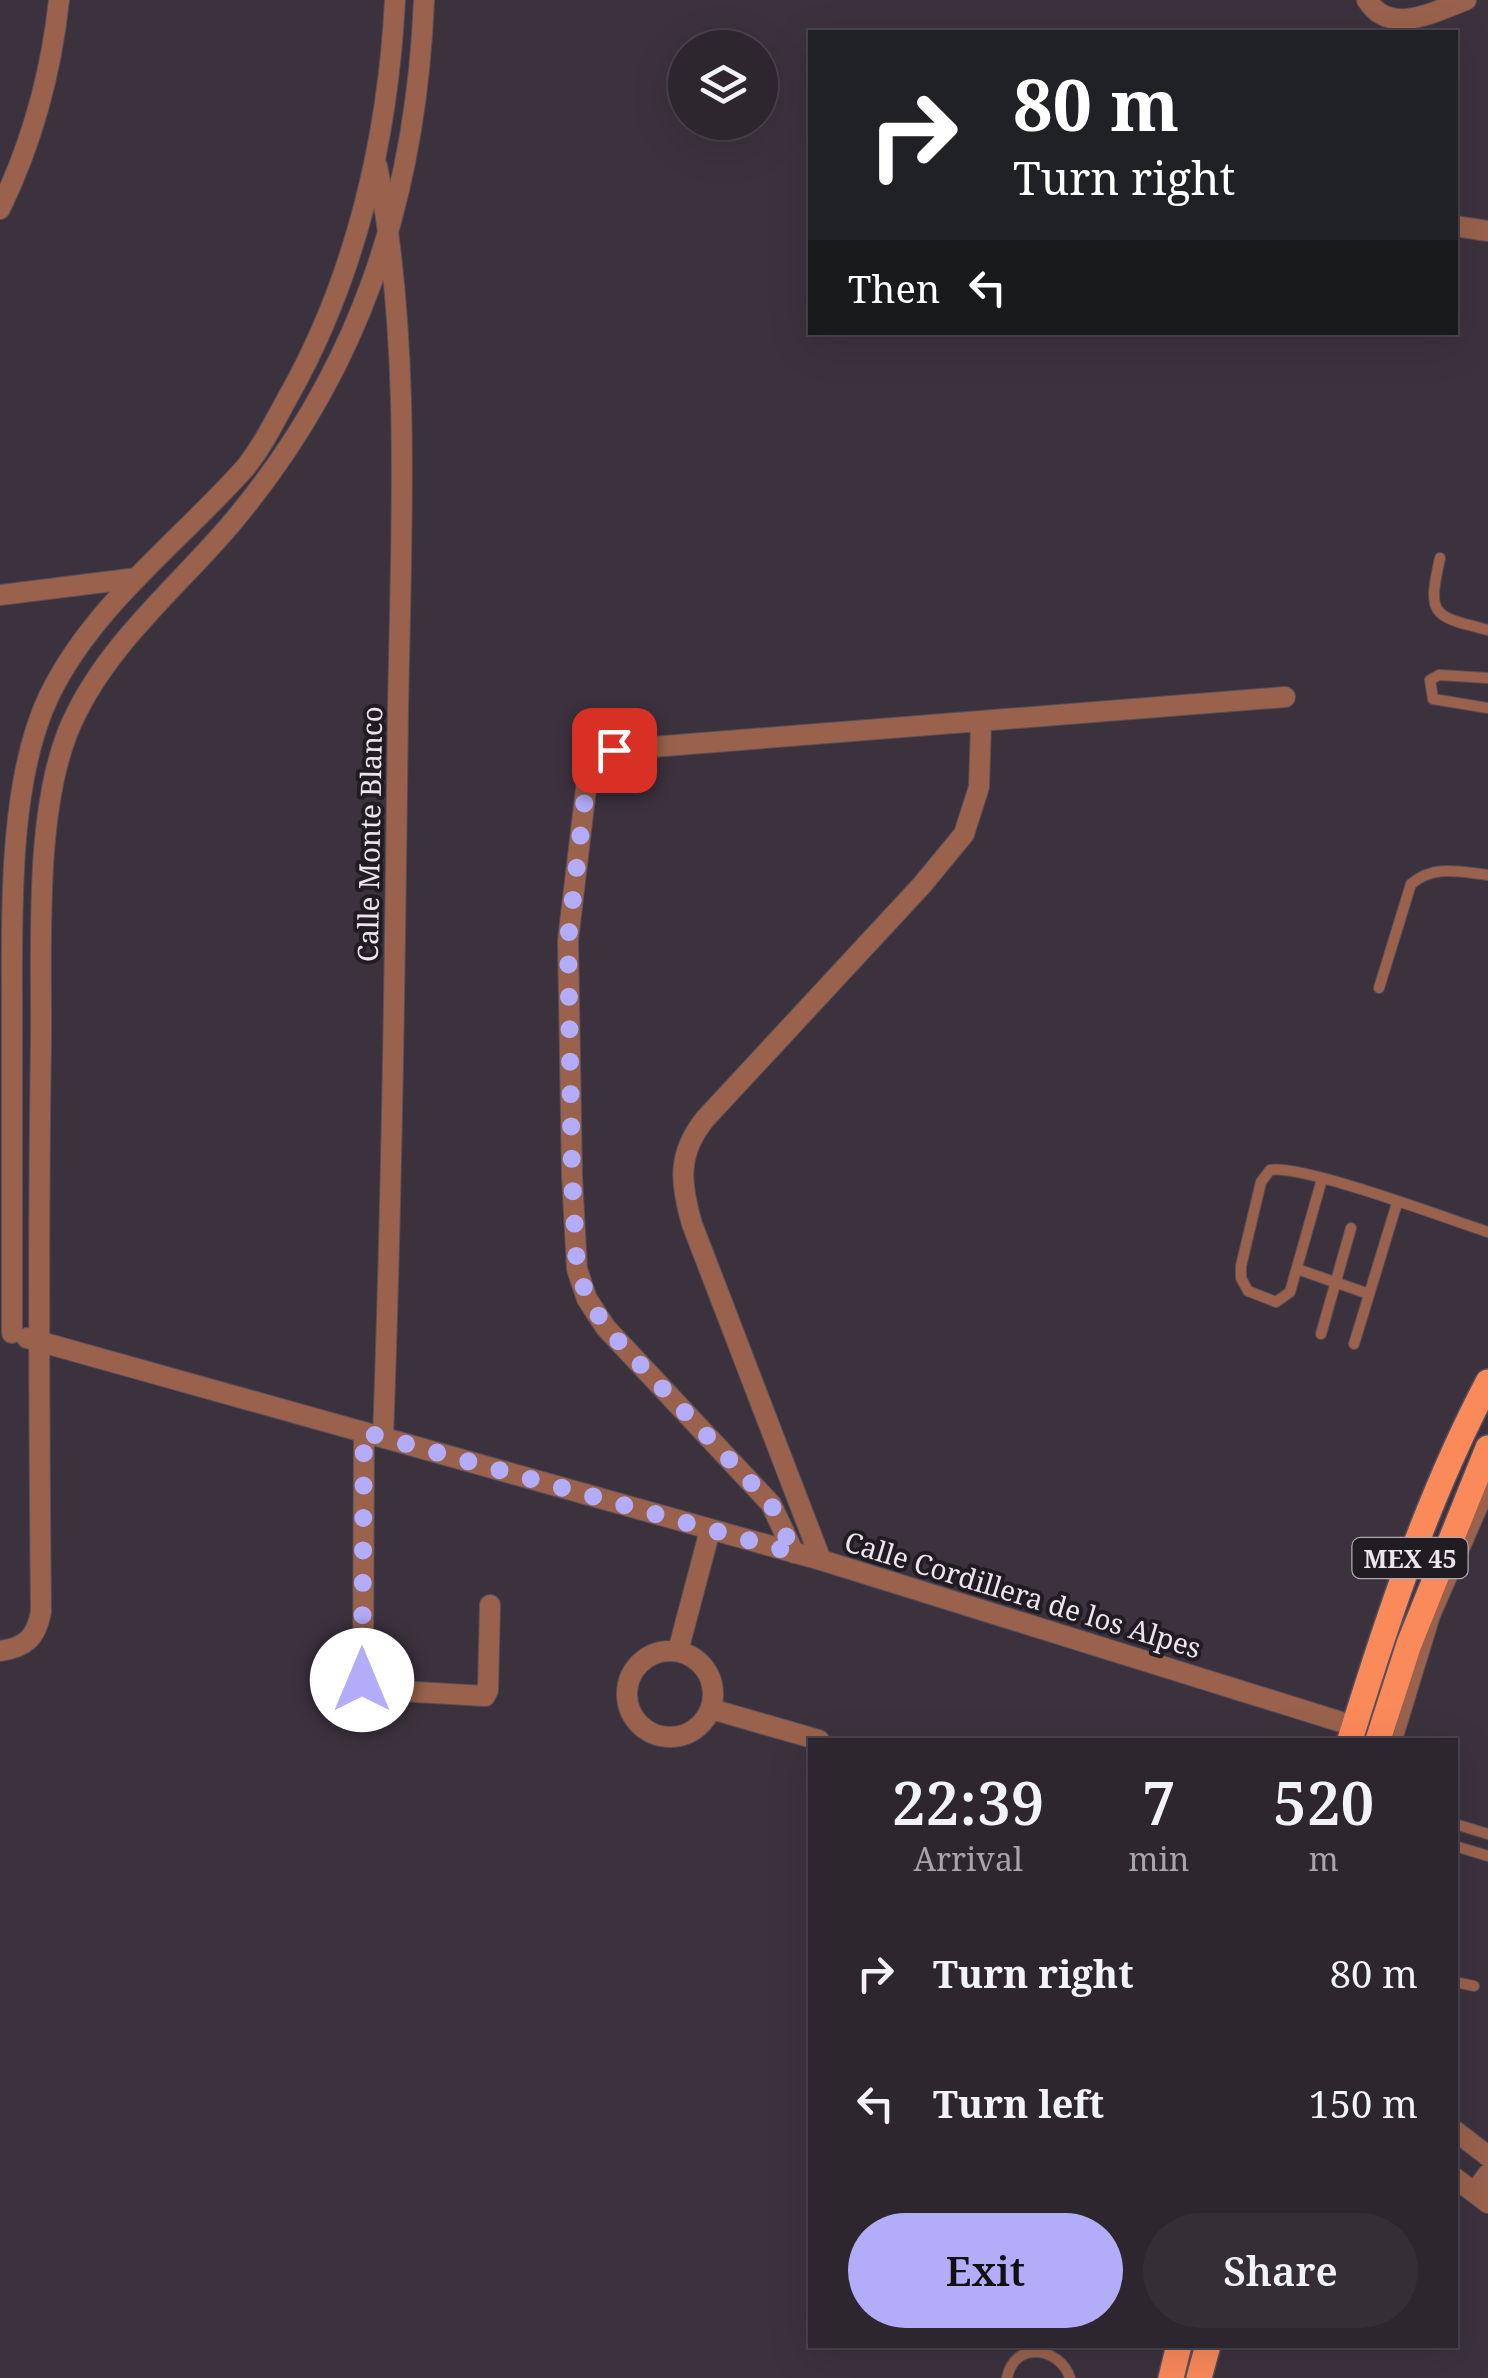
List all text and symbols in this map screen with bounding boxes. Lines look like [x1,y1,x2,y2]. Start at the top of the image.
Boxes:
map controls [668,30,778,140]
button: layers [668,30,778,140]
text: 80 m [1013,56,1179,152]
icon: right [848,70,978,200]
text: Turn right [1013,147,1235,208]
icon: left [960,260,1015,315]
text: Then [848,262,940,314]
street label: Calle Monte Blanco [348,706,390,962]
pin [572,708,657,793]
icon: arrive [587,723,642,778]
street label: Calle Cordillera de los Alpes [840,1522,1206,1666]
road number: MEX 45 [1352,1538,1468,1578]
position arrow [310,1628,414,1732]
text: 22:39 [892,1761,1045,1843]
text: 7 [1142,1761,1176,1843]
text: 520 [1273,1761,1374,1843]
text: Arrival [913,1837,1023,1880]
text: min [1128,1837,1189,1880]
text: m [1309,1837,1339,1880]
icon: right [848,1946,903,2001]
text: Turn right [933,1947,1134,1999]
text: 80 m [1330,1947,1418,1999]
icon: left [848,2076,903,2131]
text: Turn left [933,2077,1104,2129]
text: 150 m [1308,2077,1418,2129]
button: Exit [848,2213,1123,2328]
button: Share [1143,2213,1418,2328]

